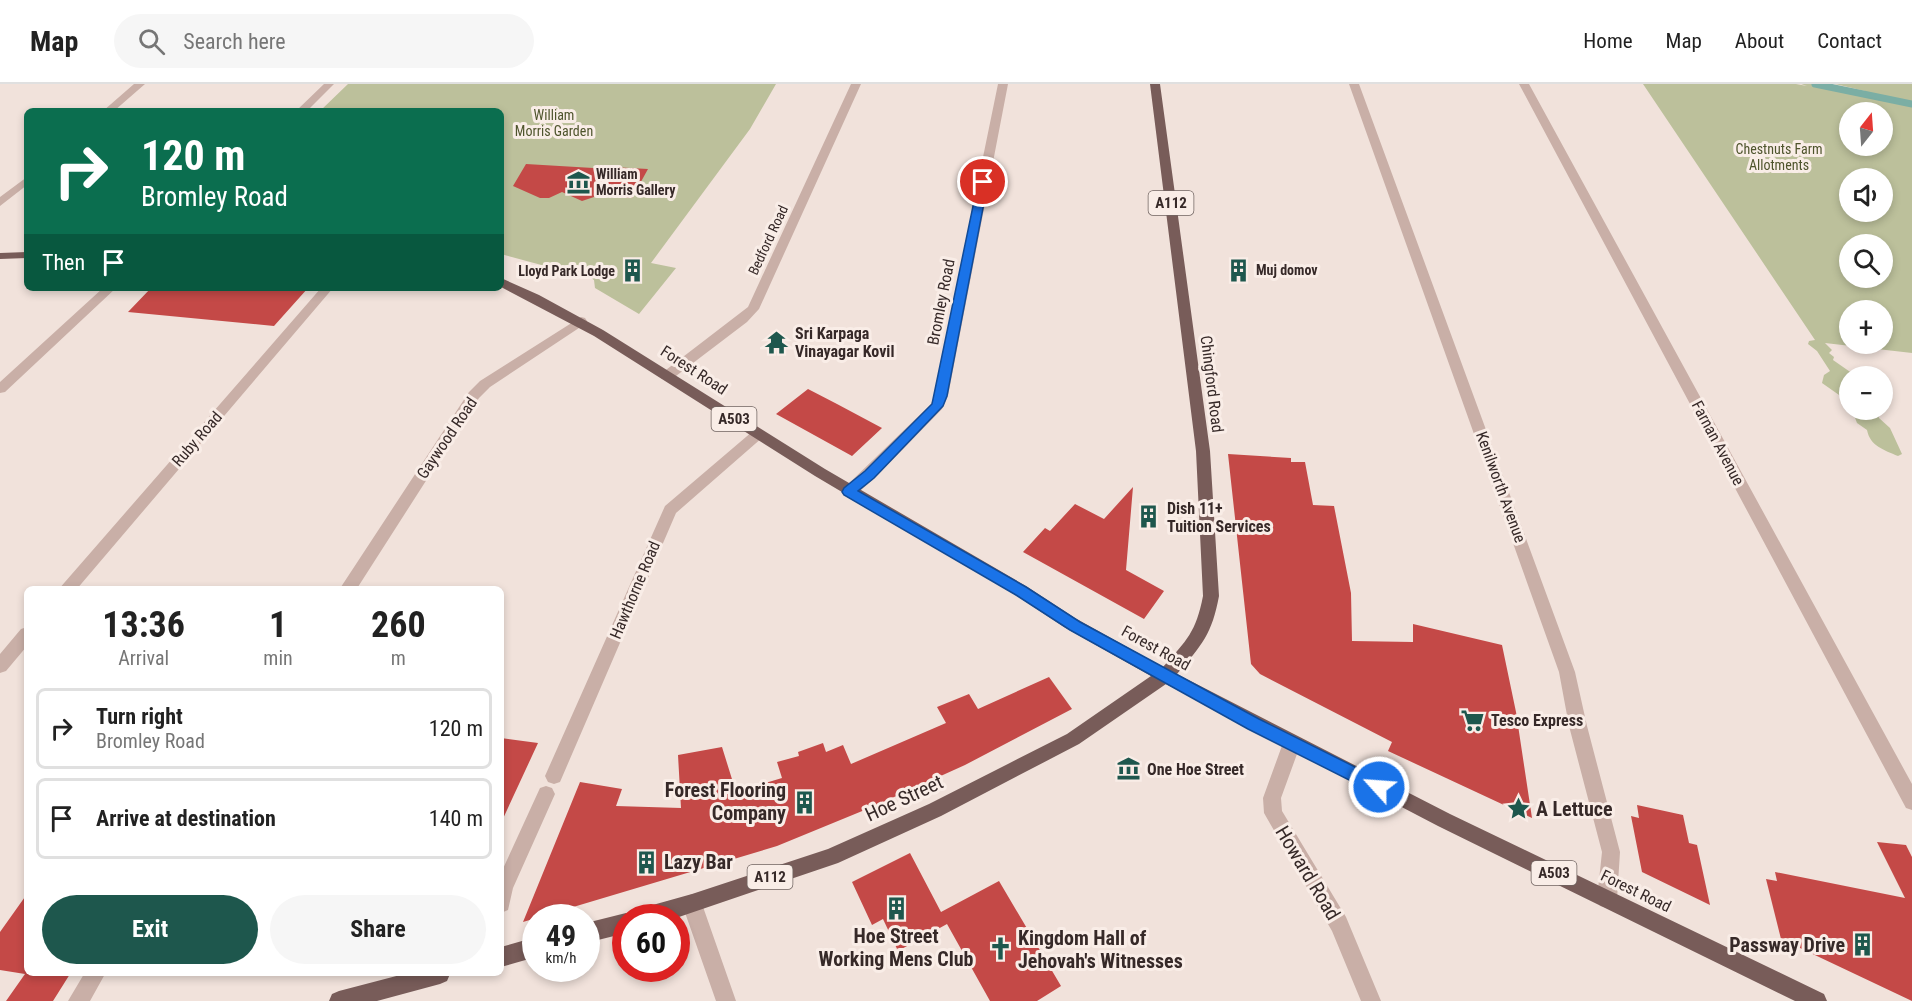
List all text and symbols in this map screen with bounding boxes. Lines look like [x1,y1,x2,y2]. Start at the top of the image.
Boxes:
search box [114,14,534,68]
text: Map [30,25,78,58]
icon: search [135,25,168,58]
text: Search here [183,29,286,54]
text: Home [1583,29,1633,53]
text: Map [1666,29,1702,53]
text: About [1735,29,1784,53]
text: Contact [1817,29,1882,53]
north arrow [1839,102,1893,156]
map controls [1839,102,1893,420]
park label: William Morris Garden [515,107,593,139]
text: 120 m [141,131,246,180]
icon: right [42,132,120,210]
park label: Chestnuts Farm Allotments [1735,141,1823,173]
pin [957,156,1008,207]
icon: arrive [966,165,999,198]
place label: William Morris Gallery [596,166,676,198]
button: sound [1839,168,1893,222]
museum icon: William Morris Gallery [565,169,591,195]
text: Bromley Road [141,181,288,213]
road number: A112 [1148,191,1194,215]
street label: Bedford Road [745,203,791,277]
button: search [1839,234,1893,288]
icon: arrive [97,246,130,279]
text: Then [42,250,85,275]
street label: Bromley Road [923,257,959,347]
building icon: Muj domov [1225,257,1251,283]
building icon: Lloyd Park Lodge [620,258,646,284]
place label: Muj domov [1256,262,1318,278]
place label: Lloyd Park Lodge [518,263,615,279]
button: + [1839,300,1893,354]
place label: Sri Karpaga Vinayagar Kovil [795,324,894,361]
temple icon: Sri Karpaga Vinayagar Kovil [764,329,790,355]
street label: Chingford Road [1197,334,1227,434]
street label: Forest Road [657,341,731,399]
button: − [1839,366,1893,420]
street label: Gaywood Road [413,394,481,482]
street label: Farnan Avenue [1688,398,1748,488]
road number: A503 [712,407,756,431]
street label: Ruby Road [168,408,226,470]
street label: Kenilworth Avenue [1472,429,1530,545]
place label: Dish 11+ Tuition Services [1167,499,1271,536]
building icon: Dish 11+ Tuition Services [1136,504,1162,530]
street label: Hawthorne Road [606,538,664,642]
text: 13:36 [102,604,185,646]
text: 1 [269,604,287,646]
text: 260 [371,604,426,646]
street label: Forest Road [1118,621,1194,675]
text: Arrival [118,646,169,670]
text: min [263,646,293,670]
text: m [391,646,406,670]
text: Turn right [96,704,183,729]
supermarket icon: Tesco Express [1460,707,1486,733]
place label: Tesco Express [1491,711,1583,730]
icon: right [45,712,78,745]
text: 120 m [429,716,483,741]
text: Bromley Road [96,729,205,753]
position arrow [1347,755,1411,819]
museum icon: One Hoe Street [1116,756,1142,782]
place label: One Hoe Street [1147,760,1244,779]
street label: Hoe Street [861,769,947,826]
place label: Forest Flooring Company [665,778,786,825]
building icon: Forest Flooring Company [791,789,817,815]
place icon: A Lettuce [1505,796,1531,822]
place label: A Lettuce [1536,797,1613,821]
icon: arrive [45,802,78,835]
text: Arrive at destination [96,806,276,831]
text: 140 m [429,806,483,831]
street label: Howard Road [1271,822,1345,924]
building icon: Lazy Bar [633,849,659,875]
place label: Lazy Bar [664,850,733,874]
road number: A503 [1532,861,1576,885]
road number: A112 [748,865,792,889]
street label: Forest Road [1598,866,1674,916]
button: Exit [42,895,258,964]
button: Share [270,895,486,964]
building icon: Hoe Street Working Mens Club [883,896,909,922]
speed limit sign: 60 [612,904,690,982]
text: 49 [546,918,576,953]
place label: Hoe Street Working Mens Club [819,924,974,971]
place label: Kingdom Hall of Jehovah's Witnesses [1018,926,1183,973]
building icon: Passway Drive [1850,932,1876,958]
place label: Passway Drive [1729,933,1845,957]
church icon: Kingdom Hall of Jehovah's Witnesses [987,936,1013,962]
text: km/h [546,949,576,967]

